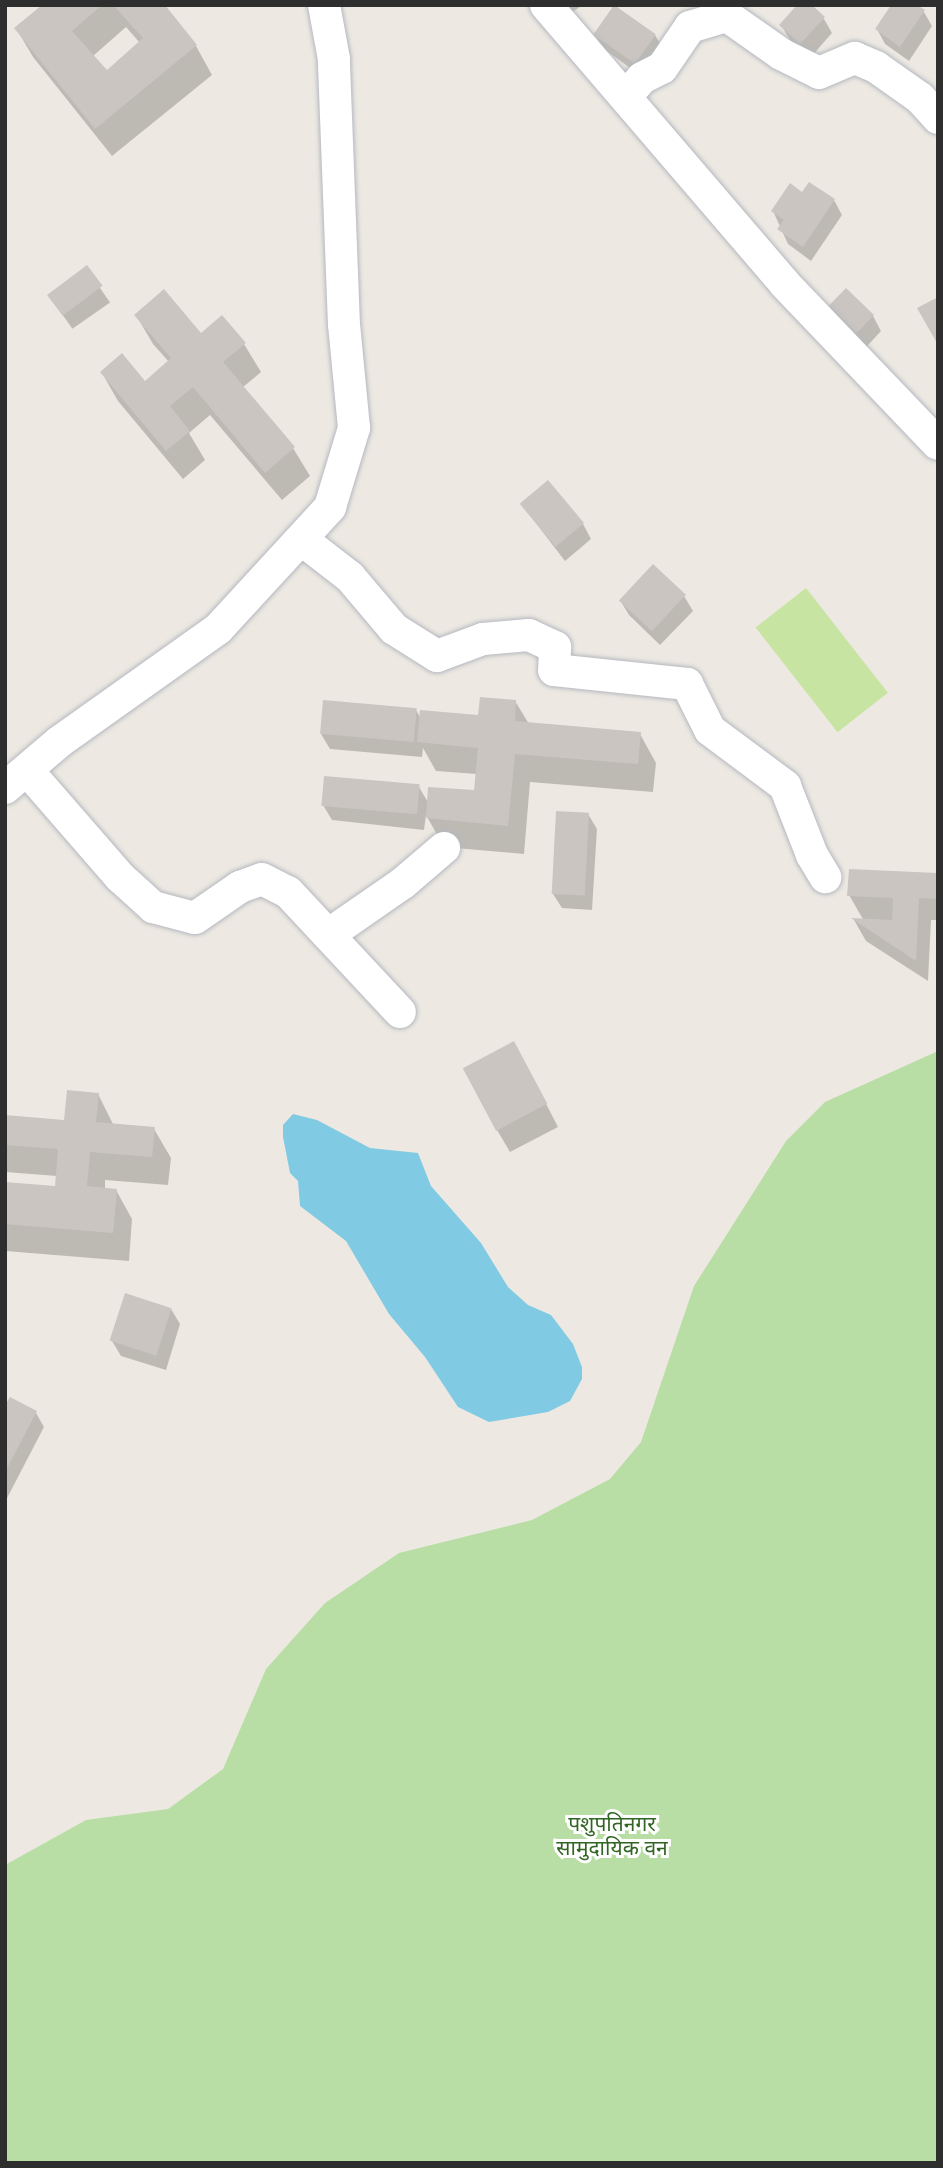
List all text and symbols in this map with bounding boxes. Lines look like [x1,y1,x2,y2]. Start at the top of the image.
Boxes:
park label: पशुपतिनगर सामुदायिक वन [556,1811,668,1861]

